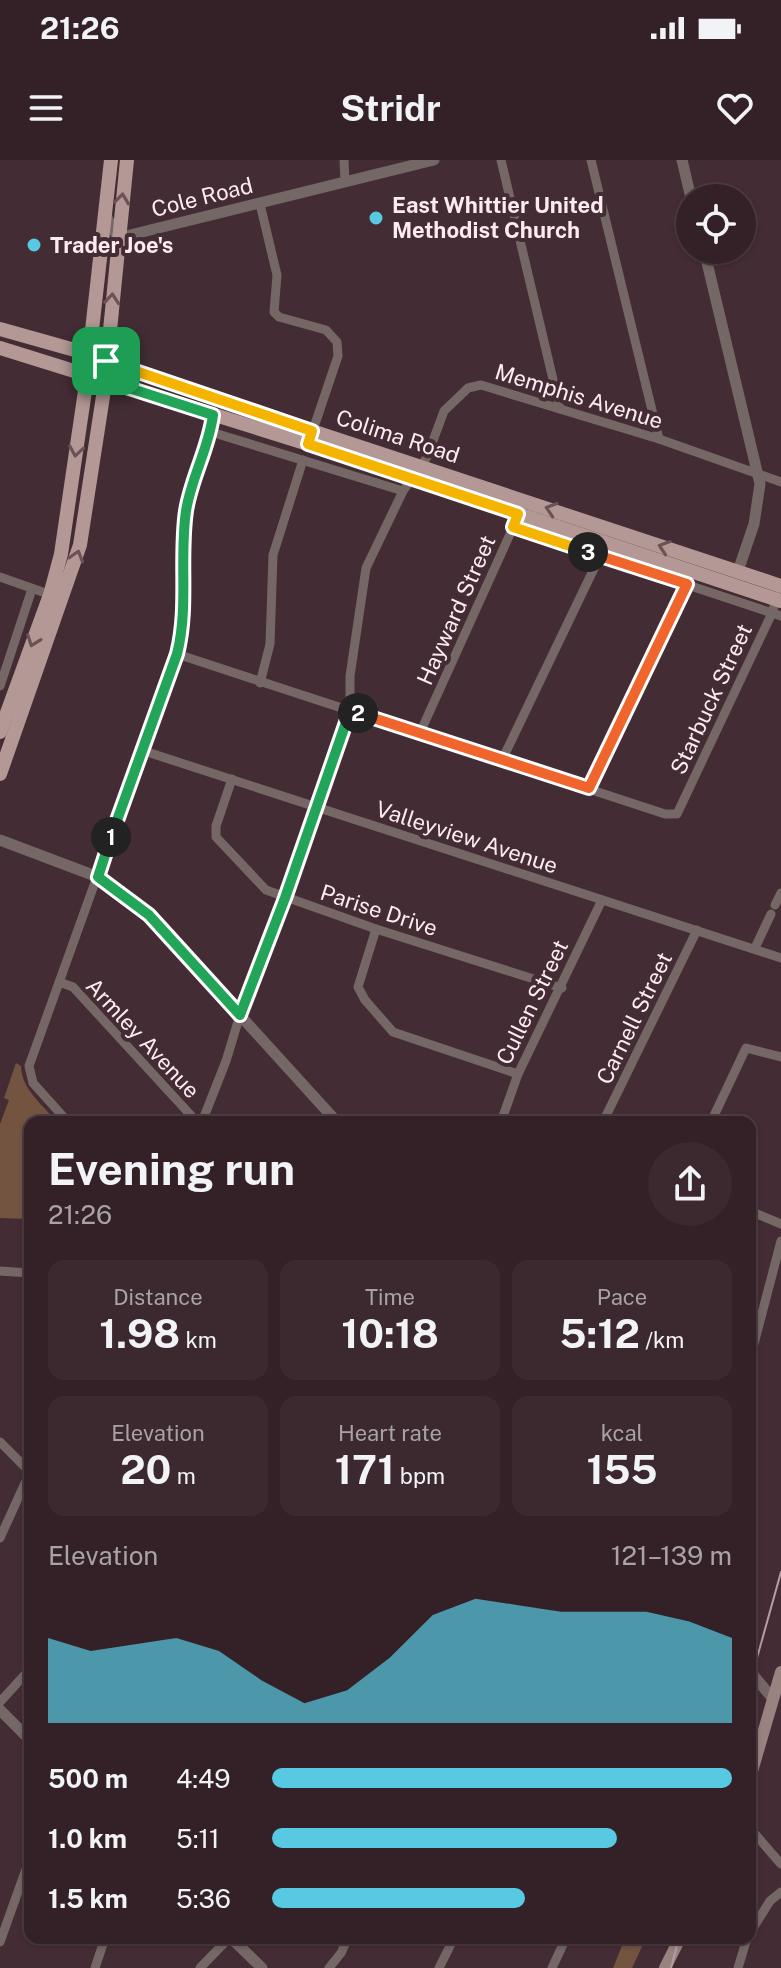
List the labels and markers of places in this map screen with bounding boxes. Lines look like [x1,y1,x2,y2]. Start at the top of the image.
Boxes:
place label: East Whittier United Methodist Church [392,192,604,243]
marker: East Whittier United Methodist Church [367,209,385,227]
place label: Trader Joe's [50,232,173,258]
marker: Trader Joe's [25,236,43,254]
pin [72,327,140,395]
pin: 3 [568,532,608,572]
pin: 2 [338,693,378,733]
pin: 1 [91,817,131,857]

